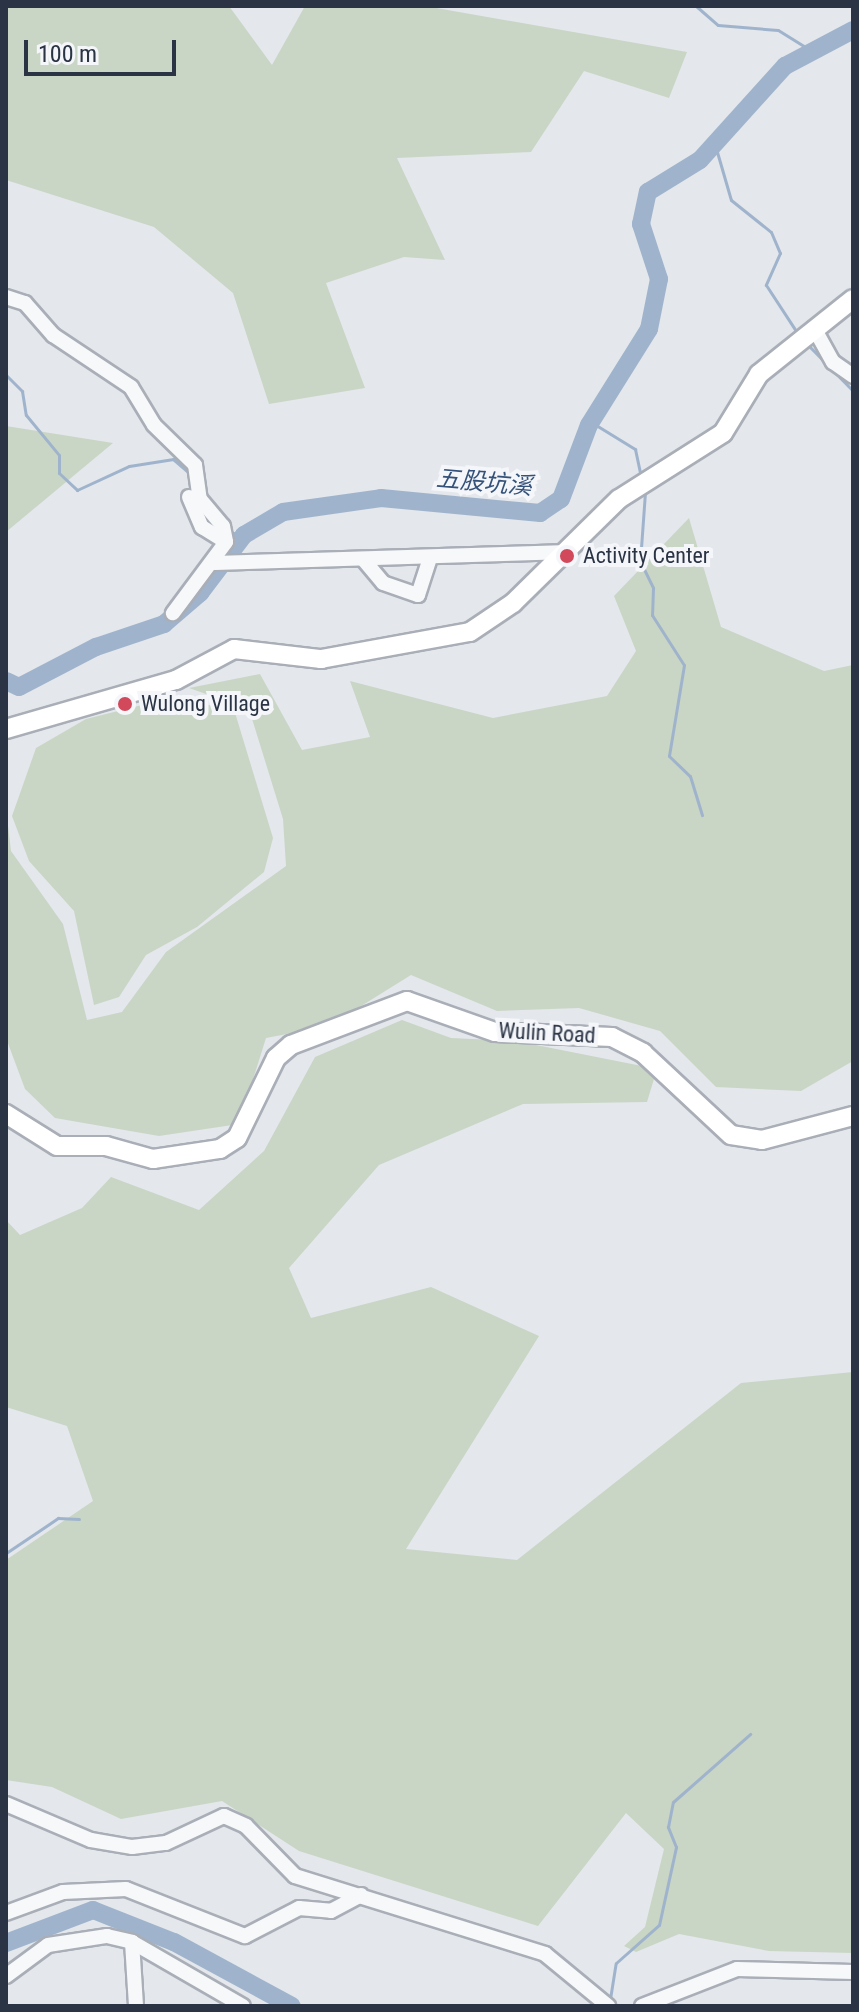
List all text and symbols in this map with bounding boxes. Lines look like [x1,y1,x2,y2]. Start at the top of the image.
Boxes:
scale bar [28,24,180,74]
text: 100 m [38,40,97,68]
water label: 五股坑溪 [435,464,533,502]
place label: Activity Center [583,543,710,569]
marker: Activity Center [558,547,576,565]
place label: Wulong Village [141,691,270,717]
marker: Wulong Village [116,695,134,713]
street label: Wulin Road [498,1017,596,1049]

